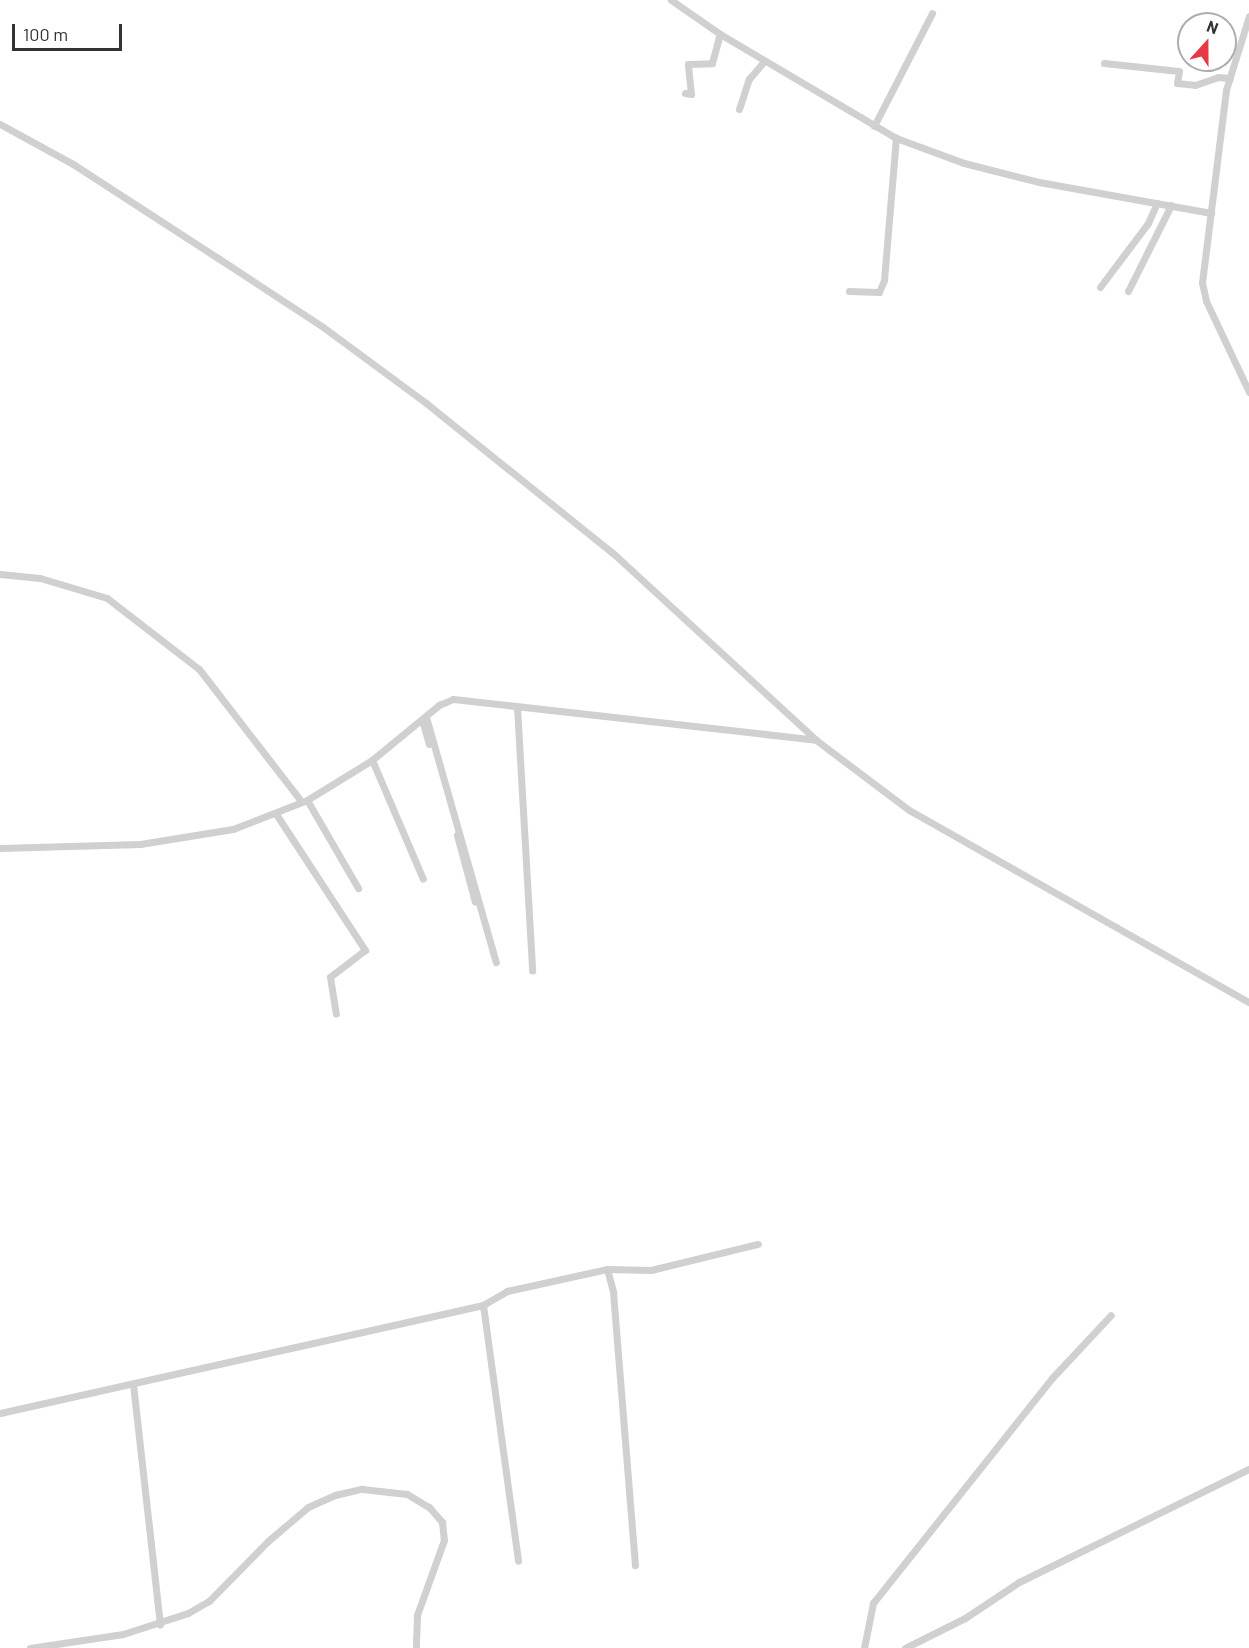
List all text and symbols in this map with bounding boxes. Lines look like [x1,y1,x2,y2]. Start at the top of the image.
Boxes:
scale bar [15,12,124,50]
north arrow [1177,12,1237,72]
text: N [1205,16,1221,37]
text: 100 m [23,23,68,45]

